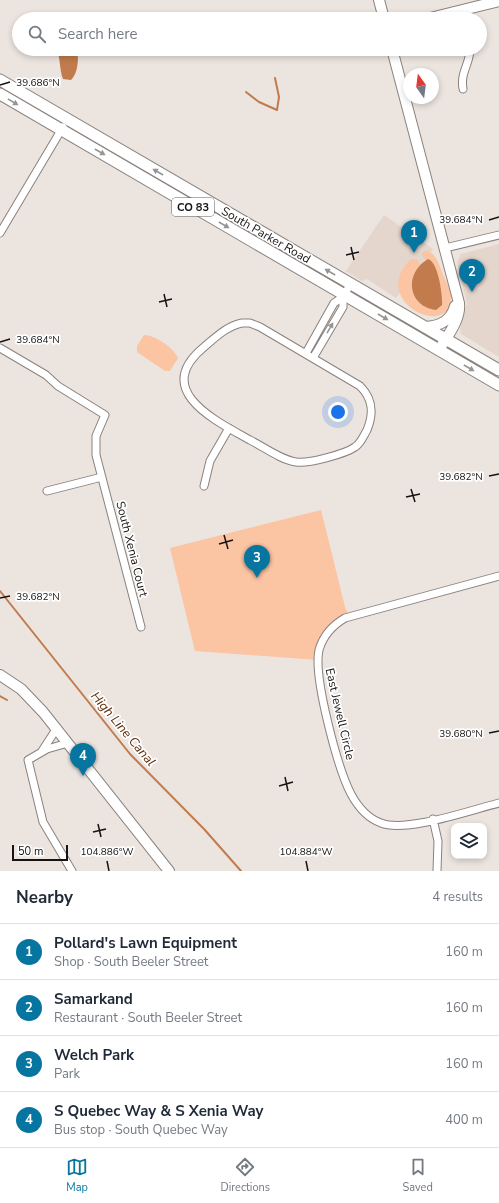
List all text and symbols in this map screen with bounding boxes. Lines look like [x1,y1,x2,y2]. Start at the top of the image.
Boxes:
search box [12,12,487,56]
icon: search [26,23,48,45]
text: Search here [58,24,138,44]
north arrow [403,68,439,104]
text: 39.686°N [16,76,60,90]
one-way arrow [7,99,19,106]
one-way arrow [94,149,106,156]
one-way arrow [152,168,164,175]
road number: CO 83 [172,198,214,216]
street label: South Parker Road [219,203,313,267]
text: 39.684°N [439,213,483,227]
pin: 1 [401,220,427,253]
one-way arrow [218,221,230,228]
pin: 2 [459,259,485,292]
one-way arrow [324,268,336,275]
one-way arrow [377,314,389,321]
one-way arrow [327,322,334,334]
text: 39.684°N [16,333,60,347]
one-way arrow [463,364,475,371]
your location [328,402,348,422]
text: 39.682°N [439,470,483,484]
street label: South Xenia Court [112,500,152,599]
pin: 3 [244,545,270,578]
text: 39.682°N [16,590,60,604]
street label: East Jewell Circle [322,667,358,761]
water label: High Line Canal [86,688,160,770]
text: 39.680°N [439,727,483,741]
pin: 4 [70,743,96,776]
map controls [451,823,487,859]
button: layers [451,823,487,859]
scale bar [12,843,68,862]
text: 50 m [18,844,43,859]
text: 104.886°W [80,845,134,859]
text: 104.884°W [279,845,333,859]
text: Nearby [16,886,73,909]
text: 4 results [432,888,483,906]
text: Pollard's Lawn Equipment [54,933,237,953]
text: 1 [25,943,33,961]
text: 160 m [445,943,483,961]
text: Shop · South Beeler Street [54,953,208,971]
text: Samarkand [54,989,133,1009]
text: 2 [25,999,33,1017]
text: 160 m [445,999,483,1017]
text: Restaurant · South Beeler Street [54,1009,242,1027]
text: Welch Park [54,1045,134,1065]
text: 3 [25,1055,33,1073]
text: 160 m [445,1055,483,1073]
text: Park [54,1065,80,1083]
text: S Quebec Way & S Xenia Way [54,1101,263,1121]
text: 4 [25,1111,33,1129]
text: 400 m [445,1111,483,1129]
text: Bus stop · South Quebec Way [54,1121,228,1139]
tab: Map [66,1156,88,1195]
tab: Directions [220,1156,270,1195]
tab: Saved [402,1156,433,1195]

